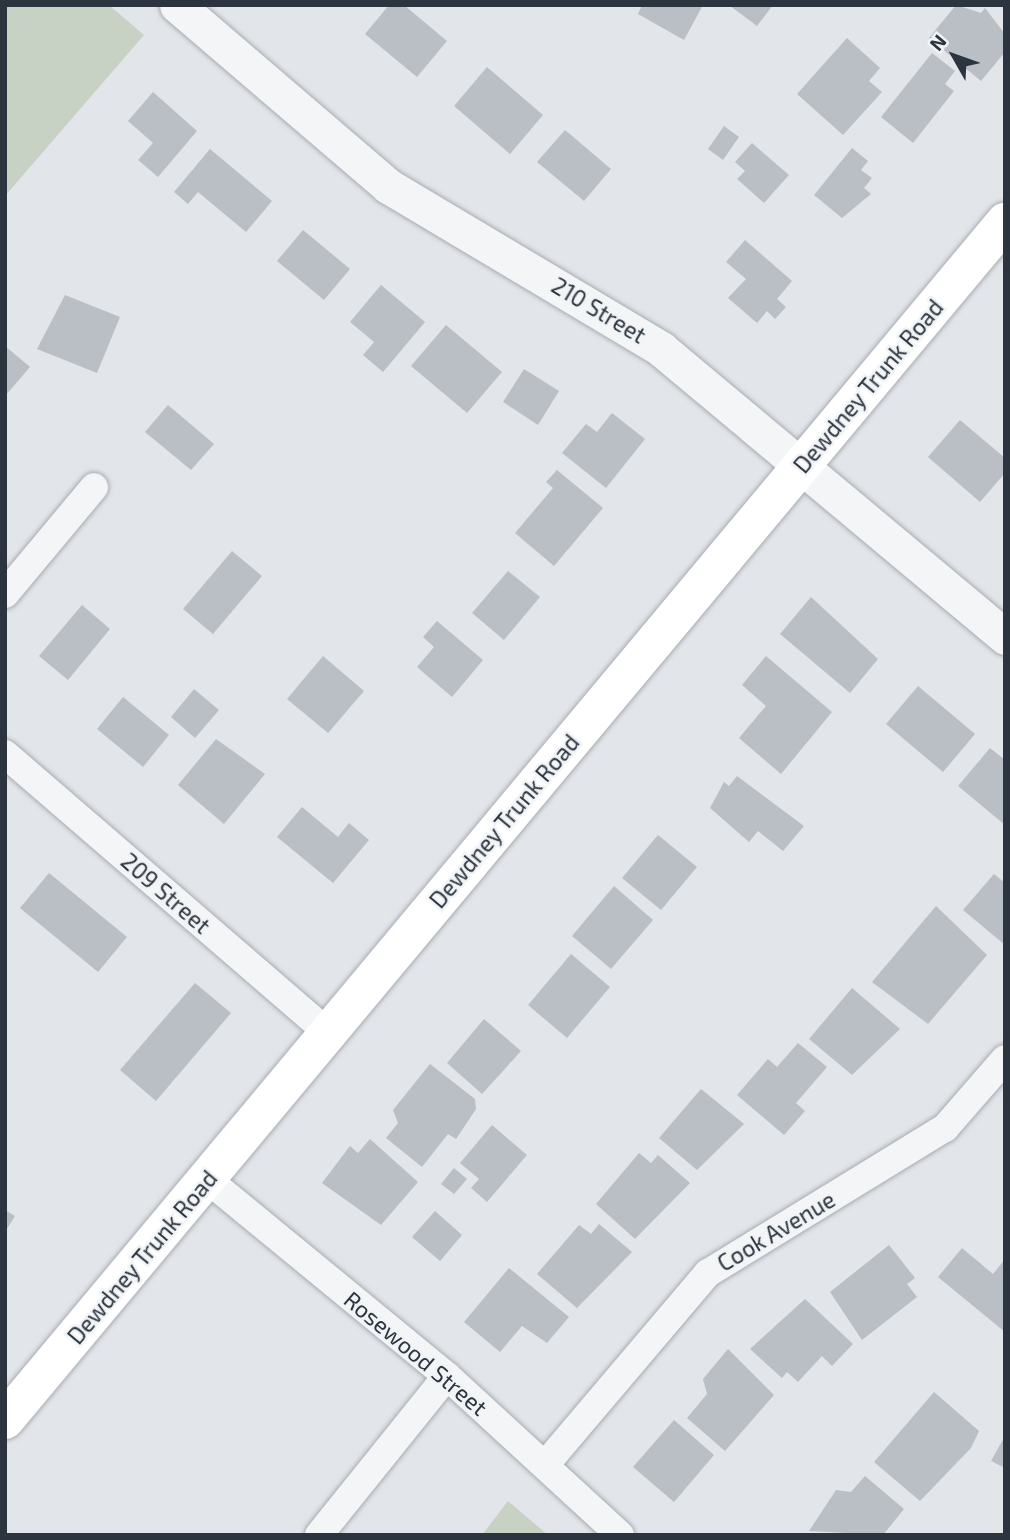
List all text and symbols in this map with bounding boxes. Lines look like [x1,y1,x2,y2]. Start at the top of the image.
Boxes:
north arrow [919,21,989,91]
text: N [924,30,951,55]
street label: 210 Street [547,271,651,349]
street label: Dewdney Trunk Road [787,293,949,479]
street label: Dewdney Trunk Road [423,728,585,914]
street label: 209 Street [116,847,216,939]
street label: Dewdney Trunk Road [61,1164,223,1350]
street label: Cook Avenue [712,1185,840,1277]
street label: Rosewood Street [339,1285,493,1421]

